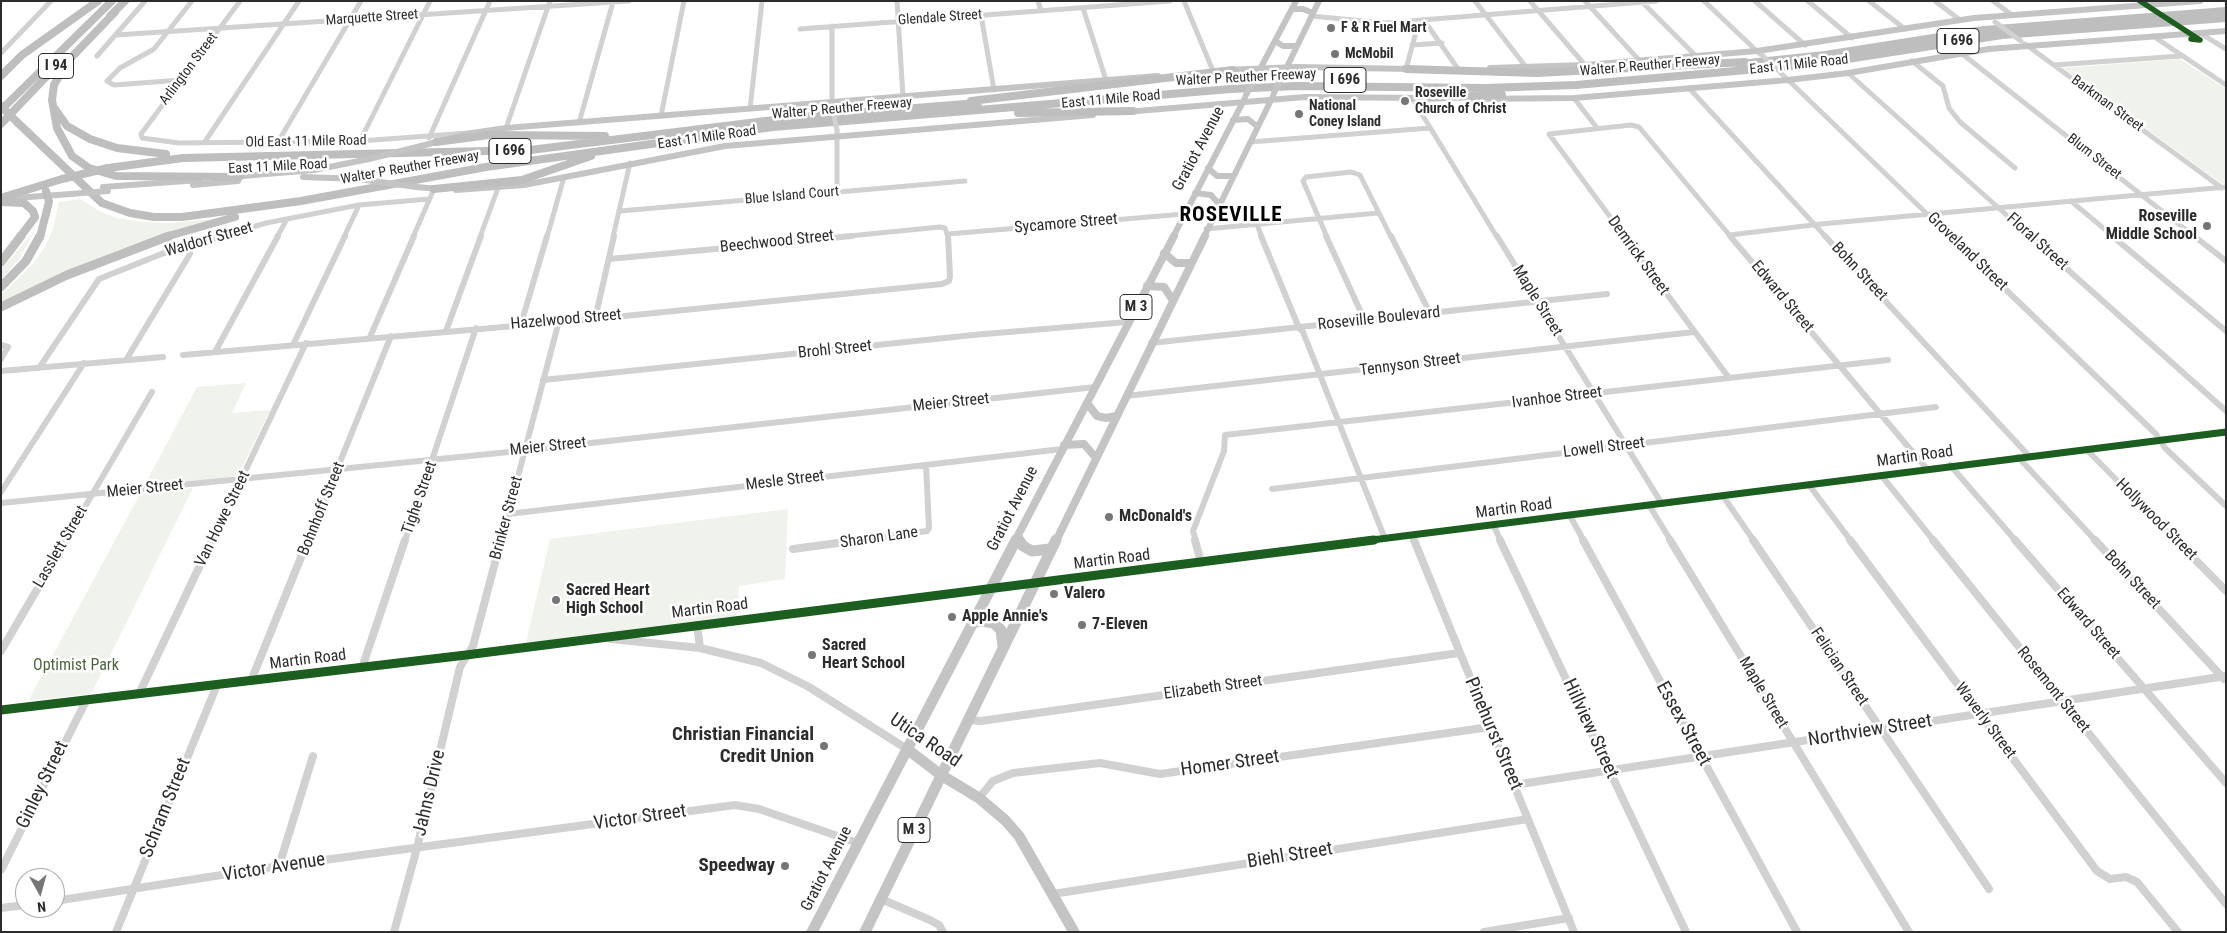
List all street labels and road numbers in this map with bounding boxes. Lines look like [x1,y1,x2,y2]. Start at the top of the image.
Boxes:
street label: Marquette Street [325,6,419,30]
street label: Glendale Street [897,7,983,29]
road number: I 696 [1937,28,1979,54]
street label: Arlington Street [156,29,222,109]
street label: East 11 Mile Road [1749,51,1849,79]
street label: Walter P Reuther Freeway [1579,52,1721,80]
road number: I 94 [38,54,74,78]
street label: Walter P Reuther Freeway [1175,66,1317,90]
road number: I 696 [1324,68,1366,92]
street label: Barkman Street [2068,72,2146,136]
street label: East 11 Mile Road [1061,87,1161,113]
street label: Walter P Reuther Freeway [771,95,913,123]
street label: Gratiot Avenue [1169,104,1229,194]
street label: East 11 Mile Road [657,123,757,153]
street label: Blum Street [2064,131,2124,183]
street label: Old East 11 Mile Road [245,133,367,151]
road number: I 696 [489,138,531,164]
street label: Walter P Reuther Freeway [339,148,481,188]
street label: East 11 Mile Road [228,156,328,178]
street label: Blue Island Court [744,184,840,208]
street label: Groveland Street [1923,209,2011,295]
street label: Floral Street [2002,209,2072,275]
street label: Sycamore Street [1014,210,1118,238]
street label: Demrick Street [1603,213,1673,299]
street label: Waldorf Street [163,218,255,262]
street label: Beechwood Street [719,226,835,258]
street label: Bohn Street [1827,239,1891,305]
street label: Edward Street [1746,257,1818,337]
street label: Maple Street [1508,262,1566,340]
road number: M 3 [1120,294,1152,320]
street label: Roseville Boulevard [1317,303,1441,335]
street label: Hazelwood Street [510,306,622,334]
street label: Brohl Street [797,337,873,363]
street label: Tennyson Street [1358,349,1462,381]
street label: Ivanhoe Street [1511,383,1603,413]
street label: Meier Street [912,389,990,417]
street label: Meier Street [509,433,587,461]
street label: Lowell Street [1562,433,1646,463]
street label: Martin Road [1876,442,1954,472]
street label: Bohnhoff Street [295,459,349,559]
street label: Tighe Street [399,459,441,537]
street label: Gratiot Avenue [983,463,1043,555]
street label: Mesle Street [745,467,825,495]
street label: Van Howe Street [191,468,255,570]
street label: Brinker Street [487,474,527,562]
street label: Meier Street [106,475,184,503]
street label: Hollywood Street [2111,475,2201,565]
street label: Martin Road [1475,495,1553,523]
street label: Lasslett Street [30,503,92,591]
street label: Sharon Lane [839,523,919,553]
street label: Martin Road [1073,546,1151,574]
street label: Bohn Street [2100,547,2164,613]
street label: Edward Street [2052,585,2124,663]
street label: Martin Road [671,595,749,623]
street label: Felician Street [1806,624,1872,710]
street label: Rosemont Street [2012,643,2094,737]
street label: Martin Road [269,646,347,674]
street label: Maple Street [1734,654,1792,732]
street label: Elizabeth Street [1163,672,1263,704]
street label: Pinehurst Street [1459,674,1527,794]
street label: Hillview Street [1557,675,1623,783]
street label: Essex Street [1651,678,1715,770]
street label: Waverly Street [1950,679,2020,763]
street label: Utica Road [885,709,965,773]
street label: Northview Street [1806,710,1934,752]
street label: Ginley Street [12,737,74,833]
street label: Homer Street [1179,746,1281,782]
street label: Jahns Drive [409,748,451,838]
street label: Schram Street [136,755,196,861]
street label: Victor Street [592,800,688,836]
road number: M 3 [898,818,930,842]
street label: Gratiot Avenue [797,823,857,915]
street label: Biehl Street [1246,838,1334,874]
street label: Victor Avenue [221,849,327,887]

